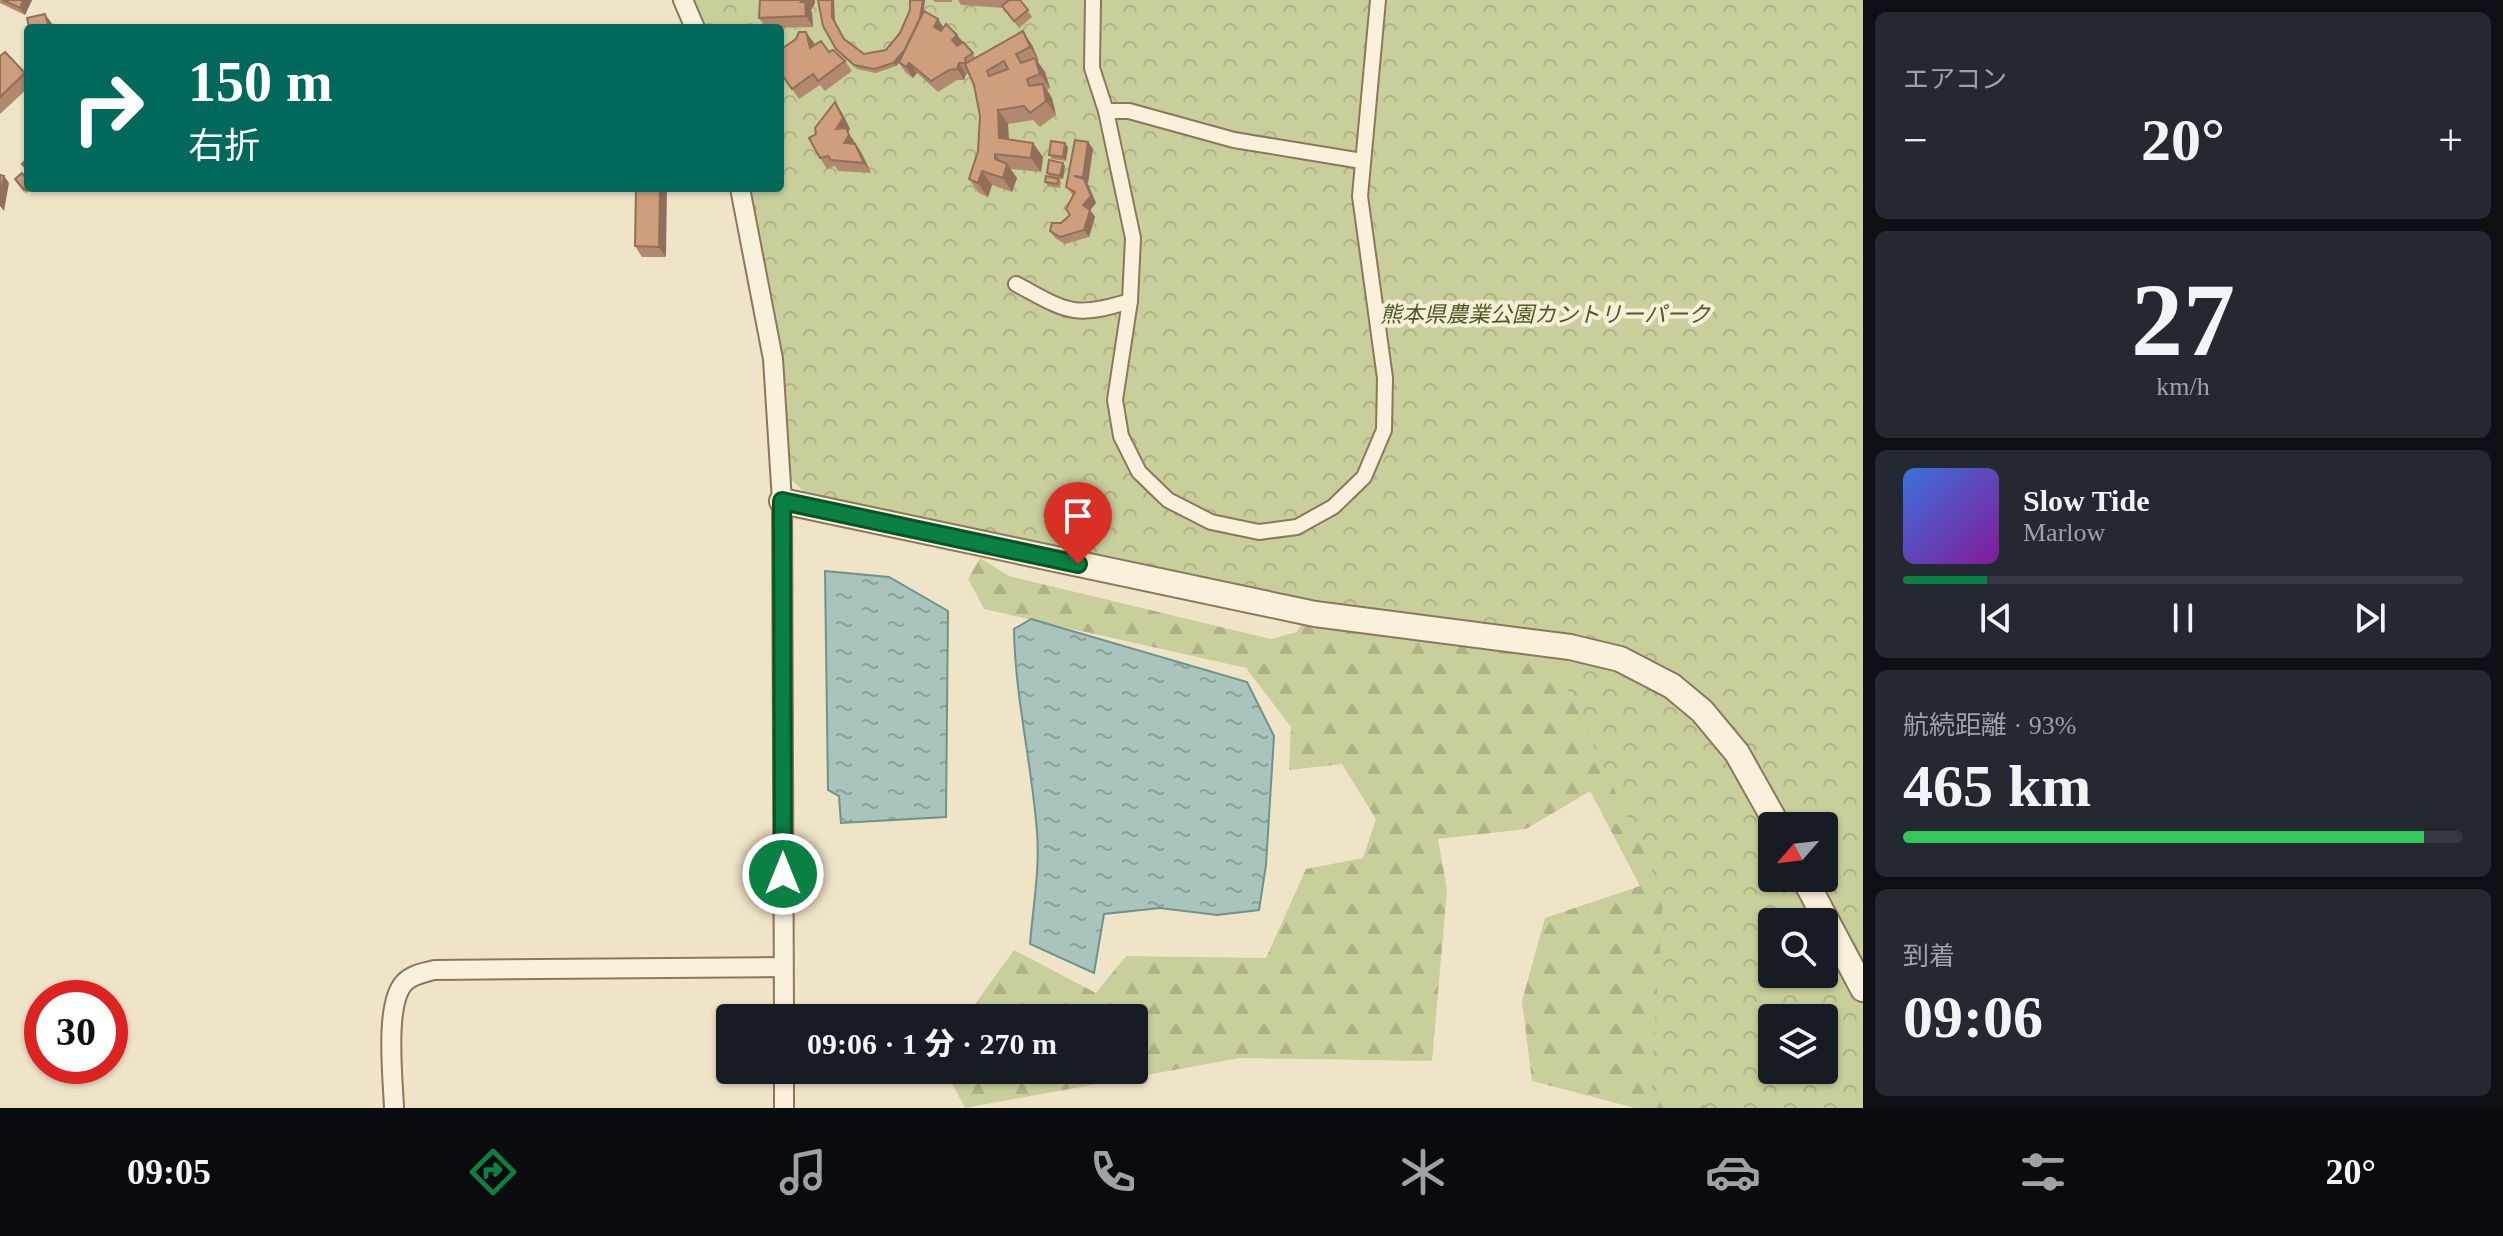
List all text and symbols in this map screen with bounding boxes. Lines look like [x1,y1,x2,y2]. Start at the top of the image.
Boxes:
text: 150 m [188,51,333,113]
icon: right [56,56,160,160]
text: エアコン [1903,65,2007,94]
text: 20° [2141,107,2225,173]
text: − [1903,116,1928,165]
text: + [2438,116,2463,165]
text: 右折 [188,126,260,166]
text: 27 [2131,262,2235,377]
park label: 熊本県農業公園カントリーパーク [1380,302,1711,327]
text: km/h [2156,372,2210,401]
pin [1044,482,1112,564]
text: Slow Tide [2023,484,2149,517]
icon: arrive [1056,494,1100,538]
text: Marlow [2023,518,2105,547]
icon: previous [1974,596,2018,640]
icon: pause [2161,596,2205,640]
icon: next [2348,596,2392,640]
text: 航続距離 · 93% [1903,711,2076,740]
text: 465 km [1903,753,2091,819]
north arrow [1758,812,1838,892]
map controls [1758,812,1838,1084]
position arrow [741,832,825,916]
button: search [1758,908,1838,988]
text: 到着 [1903,942,1955,971]
speed limit sign: 30 [24,980,128,1084]
text: 09:06 [1903,984,2043,1050]
button: layers [1758,1004,1838,1084]
text: 09:06 · 1 分 · 270 m [807,1027,1057,1060]
icon: directions [465,1144,521,1200]
icon: music [775,1144,831,1200]
icon: phone [1085,1144,1141,1200]
icon: climate [1395,1144,1451,1200]
icon: car [1705,1144,1761,1200]
icon: filters [2015,1144,2071,1200]
text: 09:05 [127,1152,211,1192]
text: 20° [2325,1152,2376,1192]

